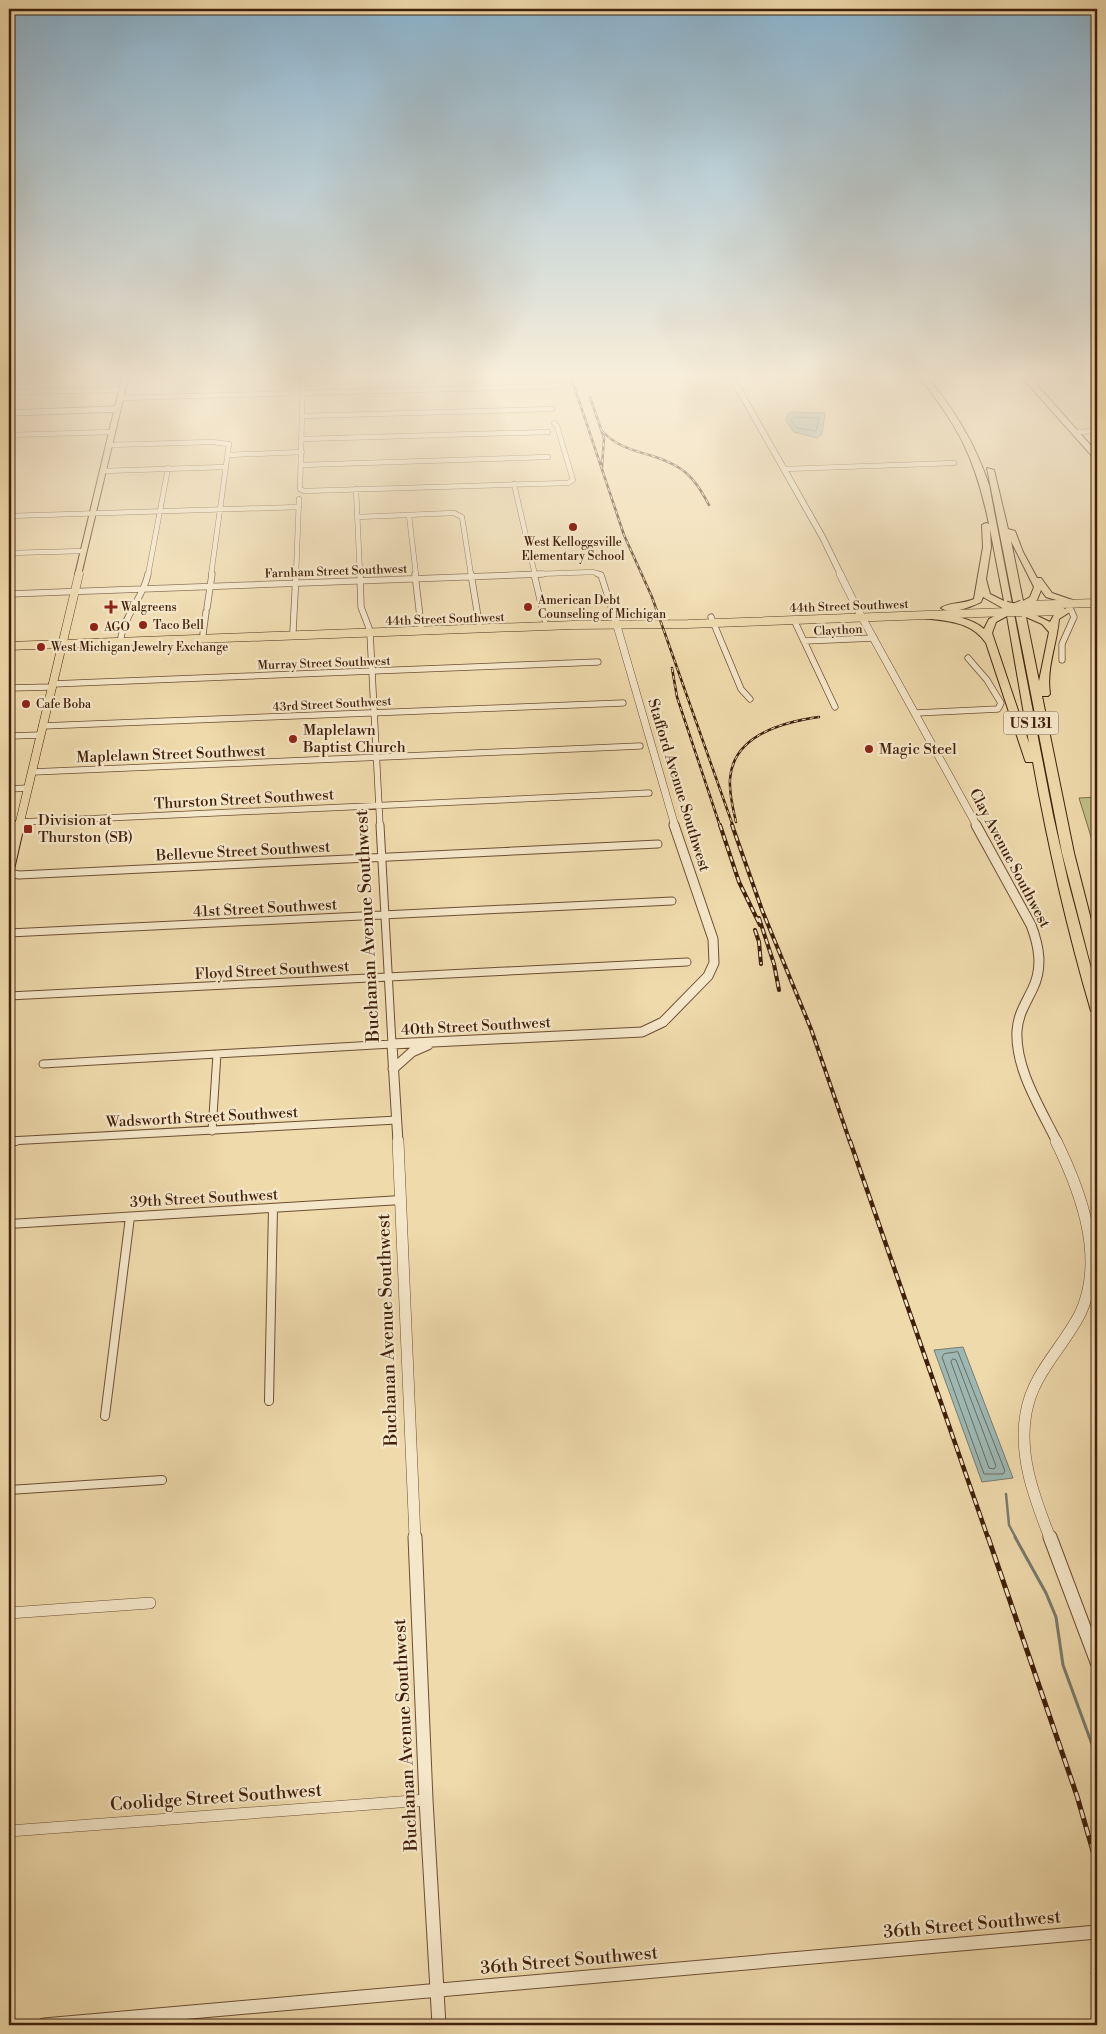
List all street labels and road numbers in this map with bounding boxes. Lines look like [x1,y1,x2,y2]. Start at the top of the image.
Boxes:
street label: Farnham Street Southwest [264,561,408,581]
street label: 44th Street Southwest [789,597,910,616]
street label: 44th Street Southwest [385,610,506,629]
street label: Claython [813,622,863,639]
street label: Murray Street Southwest [257,654,392,673]
street label: 43rd Street Southwest [272,694,393,715]
street label: Stafford Avenue Southwest [643,696,714,875]
road number: US 131 [1004,711,1058,734]
street label: Maplelawn Street Southwest [76,742,267,767]
street label: Thurston Street Southwest [154,785,335,814]
street label: Clay Avenue Southwest [965,785,1055,932]
street label: Buchanan Avenue Southwest [350,809,385,1044]
street label: Bellevue Street Southwest [154,837,331,866]
street label: 41st Street Southwest [193,895,338,922]
street label: Floyd Street Southwest [194,957,350,984]
street label: 40th Street Southwest [401,1013,552,1040]
street label: Wadsworth Street Southwest [105,1103,299,1132]
street label: 39th Street Southwest [129,1185,279,1212]
street label: Buchanan Avenue Southwest [372,1213,403,1448]
street label: Buchanan Avenue Southwest [388,1618,423,1853]
street label: Coolidge Street Southwest [109,1779,323,1816]
street label: 36th Street Southwest [882,1905,1062,1944]
street label: 36th Street Southwest [479,1941,659,1980]

